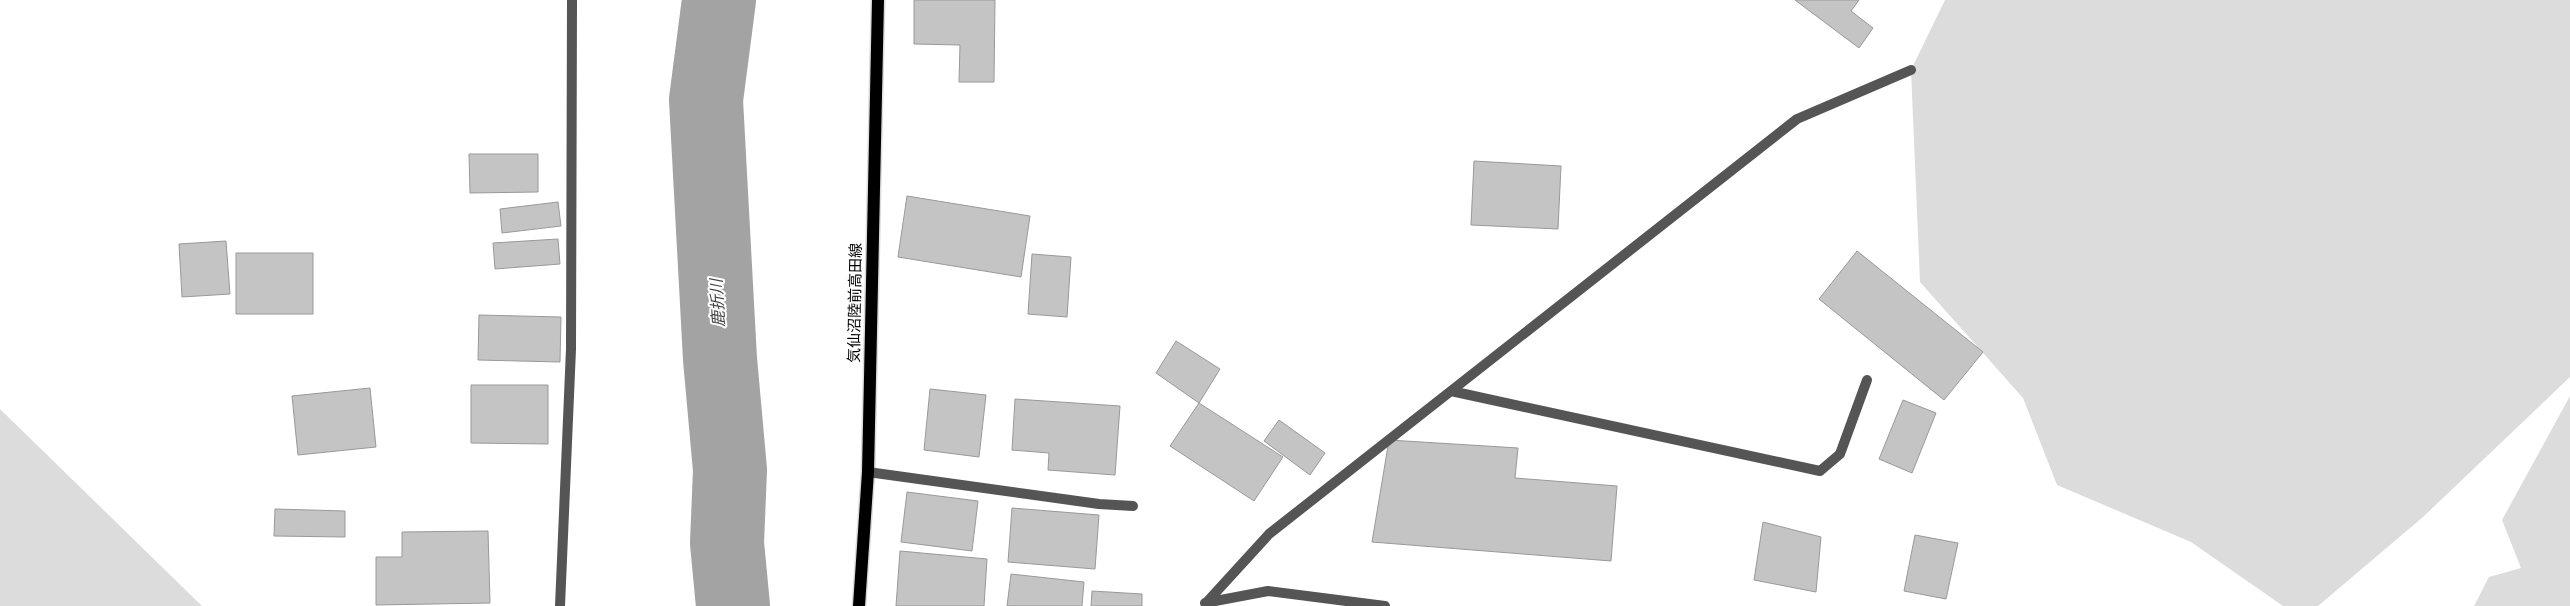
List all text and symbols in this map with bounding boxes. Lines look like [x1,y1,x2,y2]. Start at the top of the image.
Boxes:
street label: 気仙沼陸前高田線 [843,243,866,363]
water label: 鹿折川 [705,276,730,328]

